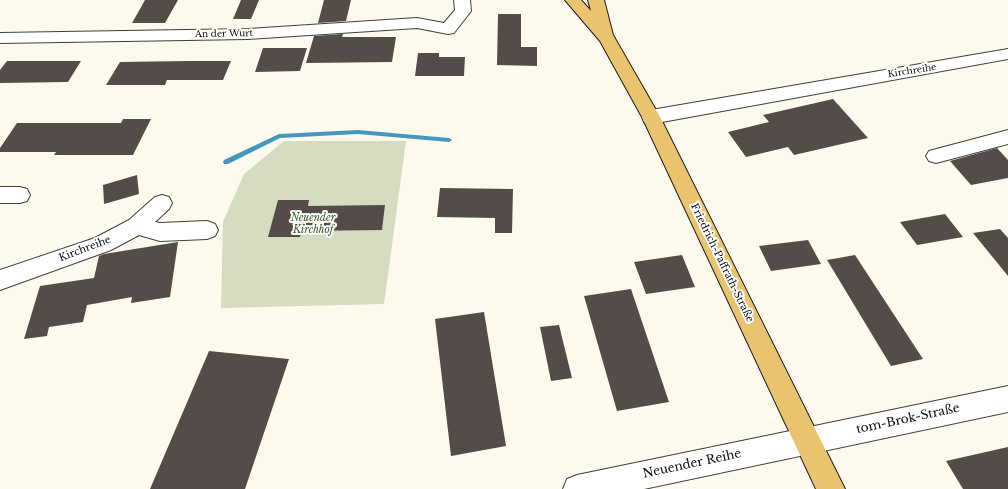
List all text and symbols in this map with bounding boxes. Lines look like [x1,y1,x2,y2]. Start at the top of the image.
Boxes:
street label: An der Wurt [195,28,253,40]
street label: Kirchreihe [887,62,937,80]
street label: Friedrich-Paffrath-Straße [688,202,756,324]
park label: Neuender Kirchhof [291,212,335,236]
street label: Kirchreihe [57,234,113,264]
street label: tom-Brok-Straße [855,401,961,437]
street label: Neuender Reihe [642,447,742,481]

